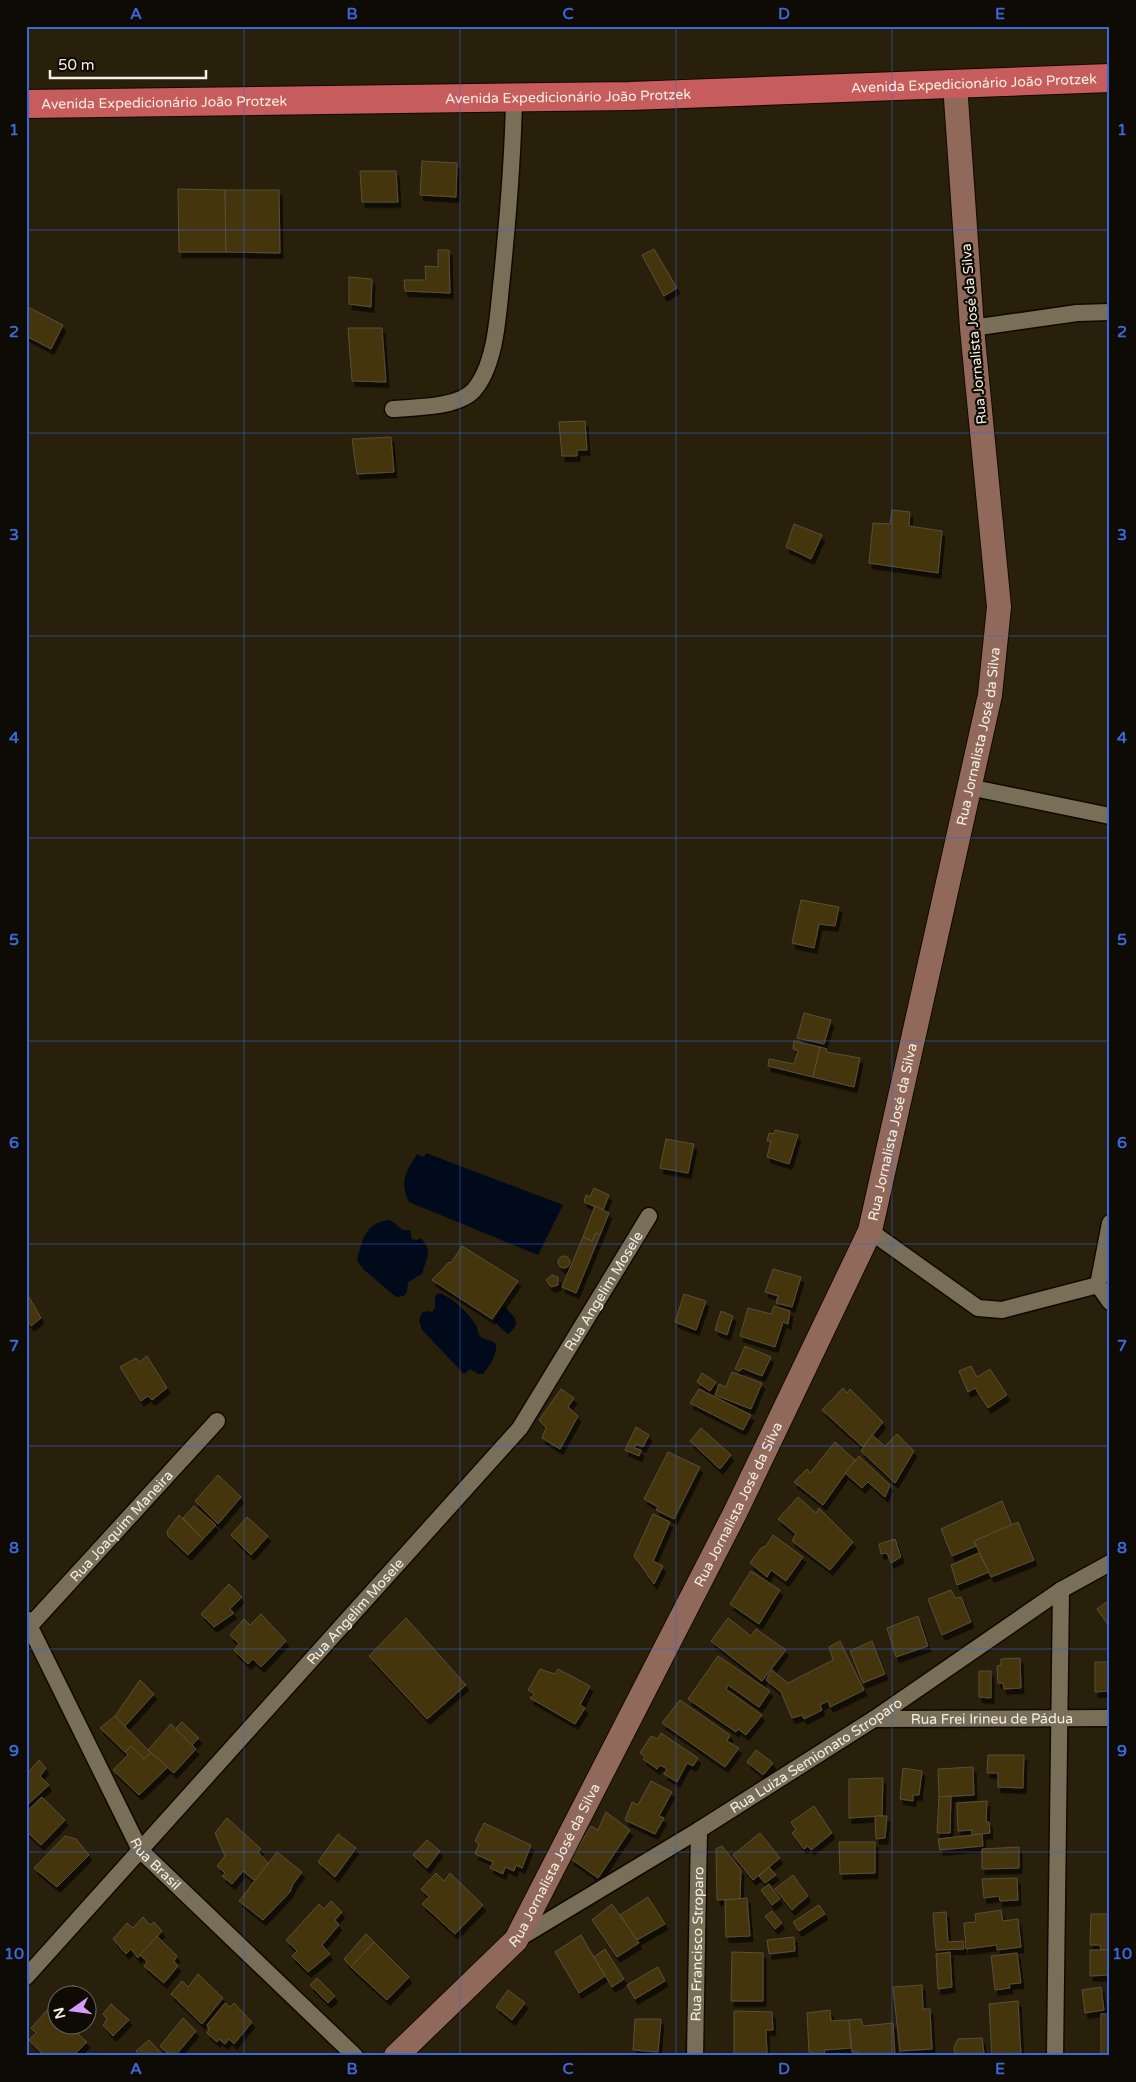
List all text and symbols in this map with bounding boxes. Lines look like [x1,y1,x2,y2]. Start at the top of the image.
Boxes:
text: A [130,4,142,24]
text: B [346,4,358,24]
text: C [562,4,574,24]
text: D [778,4,790,24]
text: E [995,4,1005,24]
scale bar [50,48,206,80]
text: 50 m [58,56,95,74]
street label: Avenida Expedicionário João Protzek [850,70,1097,96]
street label: Avenida Expedicionário João Protzek [445,85,692,107]
street label: Avenida Expedicionário João Protzek [41,92,287,112]
text: 1 [9,120,19,140]
text: 1 [1117,120,1127,140]
street label: Rua Jornalista José da Silva [958,243,990,425]
text: 2 [9,322,19,342]
text: 2 [1117,322,1127,342]
text: 3 [9,525,19,545]
text: 3 [1117,525,1127,545]
street label: Rua Jornalista José da Silva [953,646,1003,827]
text: 4 [9,728,19,748]
text: 4 [1117,728,1127,748]
text: 5 [9,930,19,950]
text: 5 [1117,930,1127,950]
street label: Rua Jornalista José da Silva [864,1041,920,1222]
text: 6 [9,1133,19,1153]
text: 6 [1117,1133,1127,1153]
street label: Rua Angelim Mosele [561,1228,646,1354]
text: 7 [9,1336,19,1356]
text: 7 [1117,1336,1127,1356]
street label: Rua Jornalista José da Silva [690,1419,786,1590]
street label: Rua Joaquim Maneira [66,1467,176,1585]
text: 8 [9,1538,19,1558]
text: 8 [1117,1538,1127,1558]
street label: Rua Angelim Mosele [303,1555,407,1668]
street label: Rua Luiza Semionato Stroparo [727,1694,905,1817]
street label: Rua Frei Irineu de Pádua [911,1710,1073,1727]
text: 9 [9,1741,19,1761]
text: 9 [1117,1741,1127,1761]
street label: Rua Jornalista José da Silva [505,1780,603,1951]
street label: Rua Brasil [127,1835,185,1893]
street label: Rua Francisco Stroparo [687,1866,707,2022]
text: 10 [4,1944,24,1964]
text: 10 [1112,1944,1132,1964]
north arrow [48,1984,98,2034]
text: N [50,2006,69,2021]
text: A [130,2059,142,2079]
text: B [346,2059,358,2079]
text: C [562,2059,574,2079]
text: D [778,2059,790,2079]
text: E [995,2059,1005,2079]

